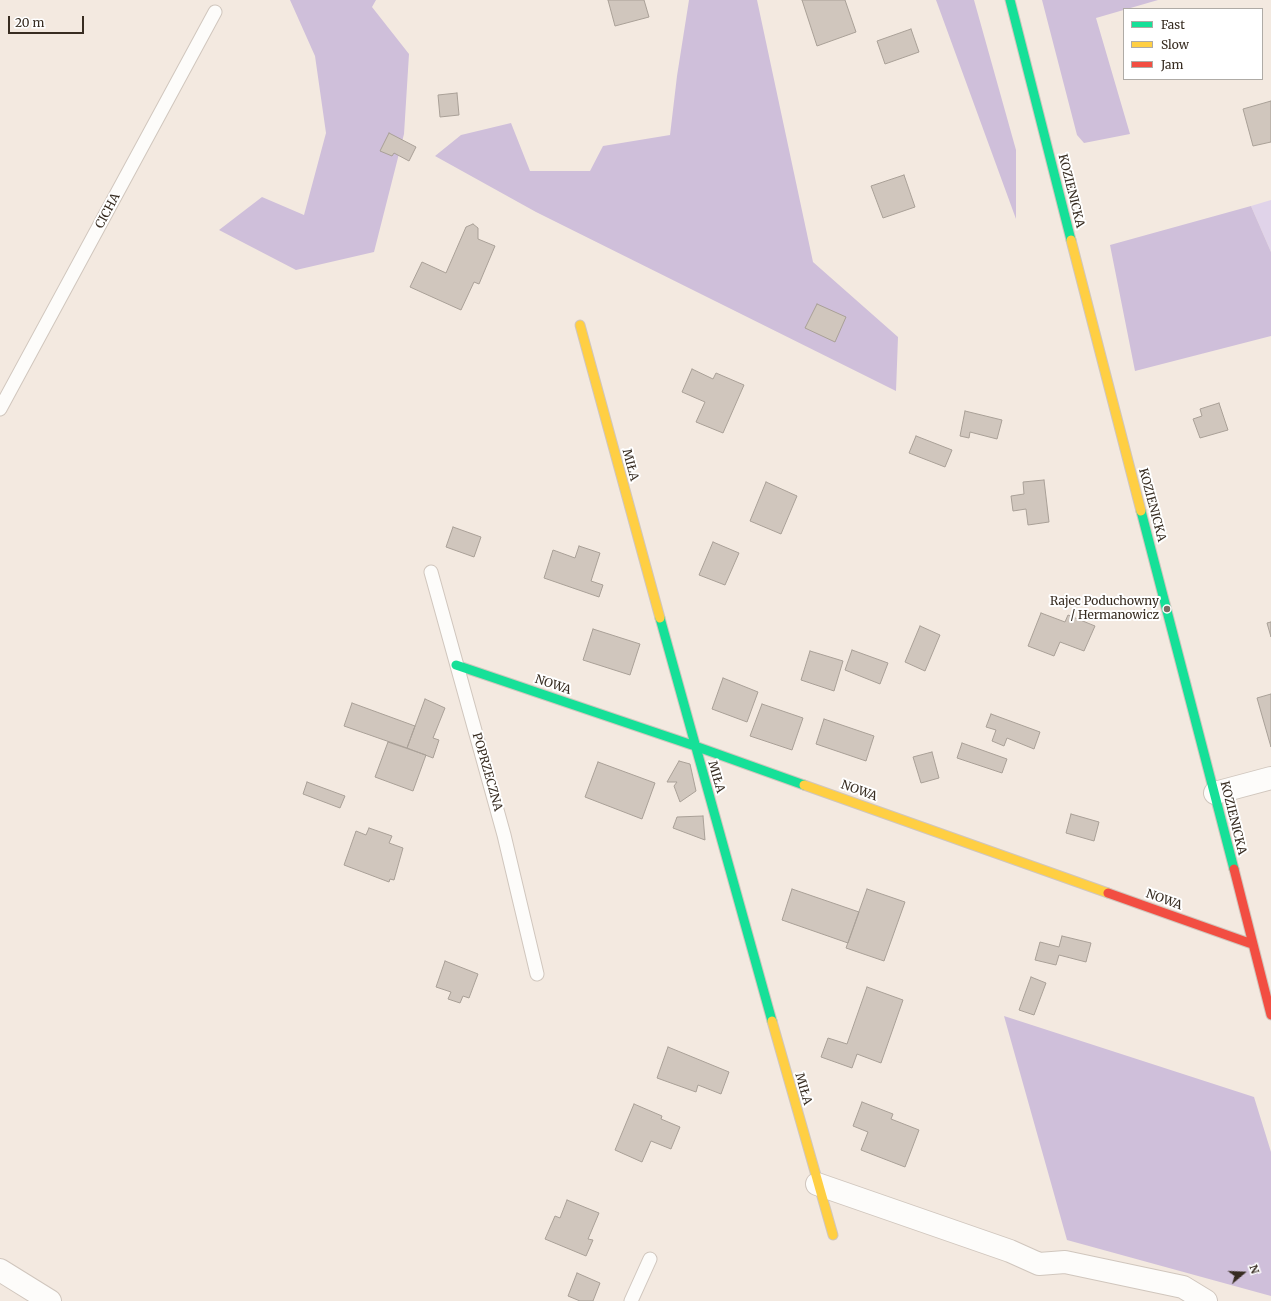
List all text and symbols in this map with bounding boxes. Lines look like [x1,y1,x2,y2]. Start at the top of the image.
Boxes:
scale bar [10,8,86,34]
legend [1123,8,1263,80]
text: 20 m [15,15,44,30]
text: Fast [1161,17,1185,32]
text: Slow [1161,37,1189,52]
text: Jam [1161,57,1183,72]
street label: KOZIENICKA [1055,153,1087,229]
street label: CICHA [93,191,123,231]
street label: MIŁA [619,447,641,483]
street label: KOZIENICKA [1135,467,1169,543]
place label: Rajec Poduchowny / Hermanowicz [1050,595,1159,623]
marker: Rajec Poduchowny / Hermanowicz [1162,604,1172,614]
street label: NOWA [533,672,573,698]
street label: POPRZECZNA [469,731,505,813]
street label: MIŁA [705,759,727,795]
street label: NOWA [839,778,879,804]
street label: KOZIENICKA [1217,780,1249,856]
street label: NOWA [1144,887,1184,913]
street label: MIŁA [792,1071,814,1107]
north arrow [1223,1253,1263,1293]
text: N [1246,1263,1262,1275]

